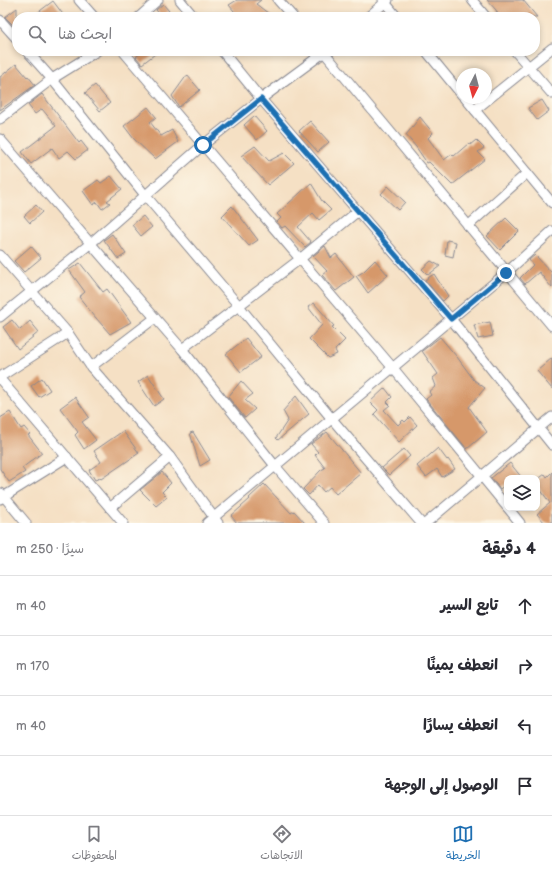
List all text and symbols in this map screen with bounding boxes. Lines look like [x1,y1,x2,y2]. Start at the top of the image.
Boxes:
search box [12,12,540,56]
icon: search [26,23,48,45]
text: ابحث هنا [58,25,112,44]
north arrow [456,68,492,104]
route start [194,136,212,154]
route end [497,264,515,282]
map controls [504,475,540,511]
button: layers [504,475,540,511]
text: 4 دقيقة [482,539,536,559]
text: سيرًا · 250 m [16,541,84,557]
icon: ahead [514,595,536,617]
text: تابع السير [440,596,498,615]
text: 40 m [16,598,46,614]
icon: right [514,655,536,677]
text: انعطف يمينًا [427,656,498,675]
text: 170 m [16,658,49,674]
icon: left [514,715,536,737]
text: انعطف يسارًا [423,716,498,735]
text: 40 m [16,718,46,734]
icon: arrive [514,775,536,797]
text: الوصول إلى الوجهة [384,776,498,795]
tab: المحفوظات [72,823,117,865]
tab: الاتجاهات [260,823,303,865]
tab: الخريطة [446,823,480,865]

